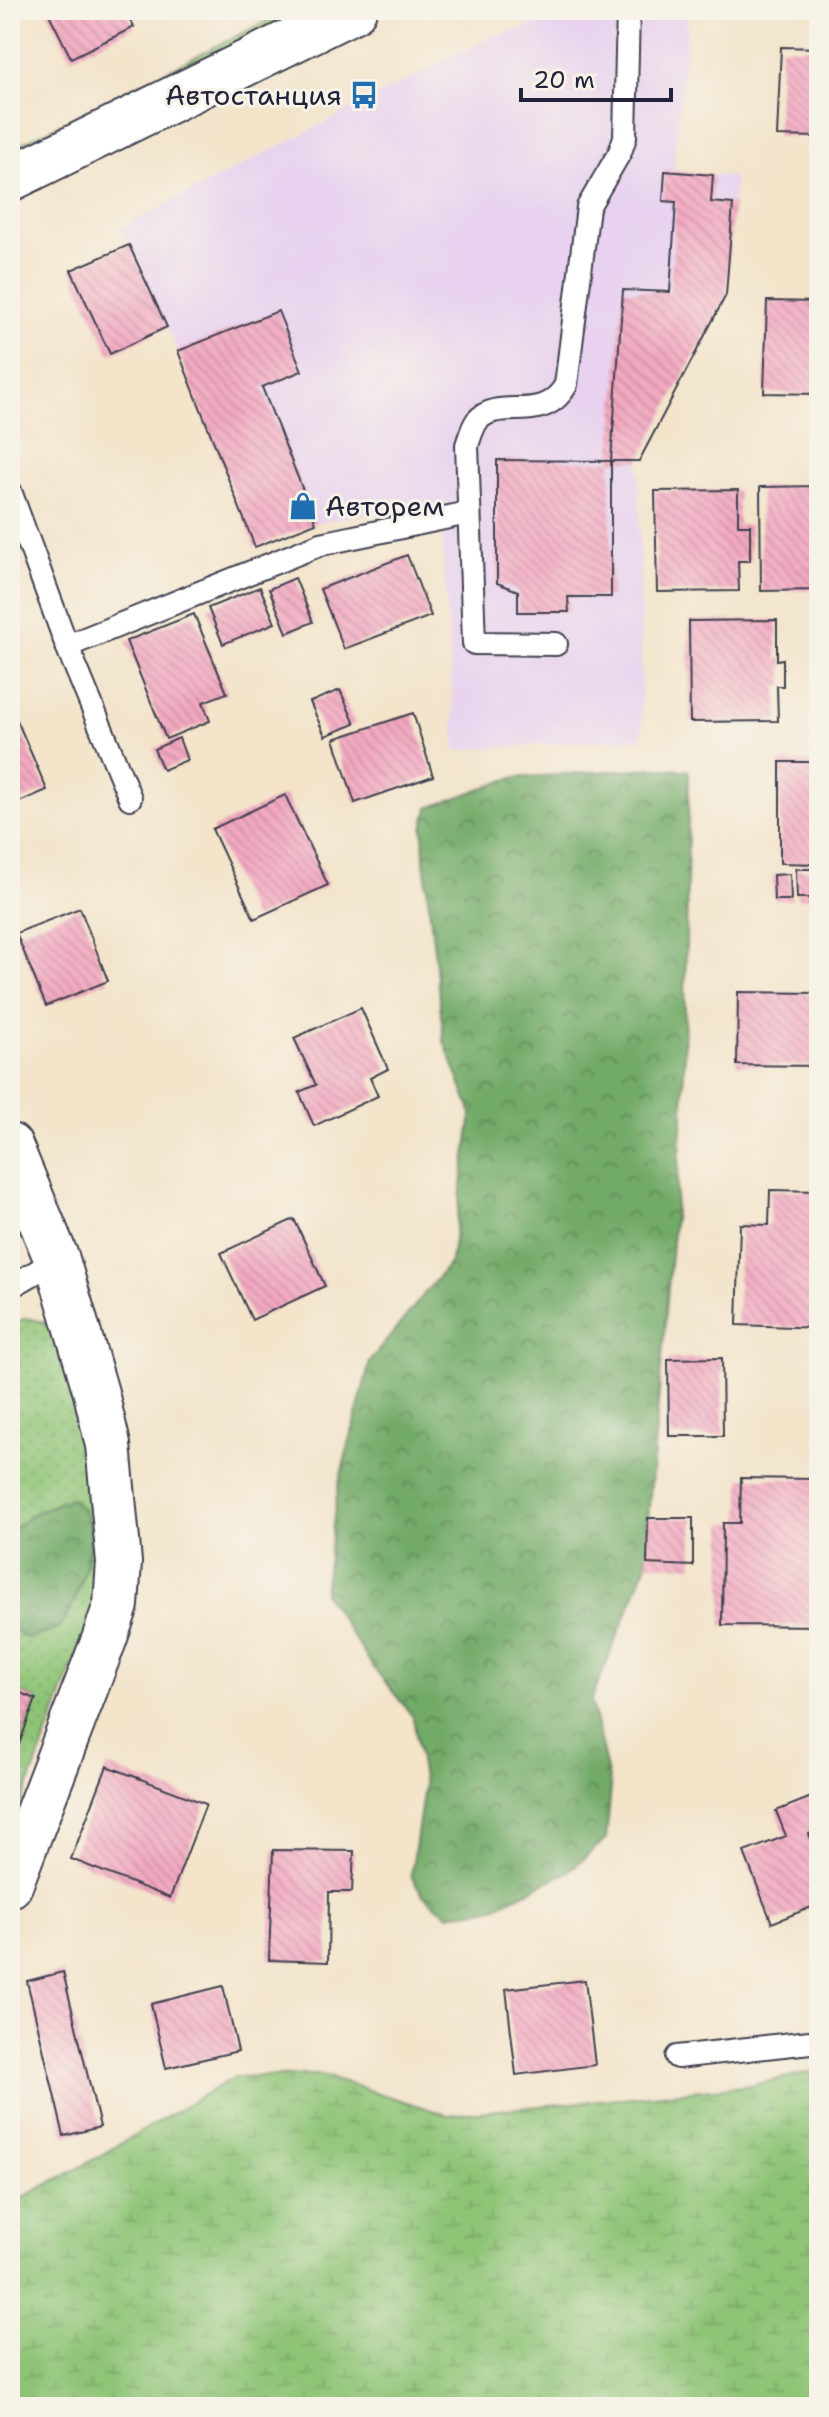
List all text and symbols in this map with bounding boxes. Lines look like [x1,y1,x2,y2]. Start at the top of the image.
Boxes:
scale bar [521,52,671,102]
text: 20 m [533,64,595,96]
place label: Автостанция [165,76,342,114]
bus stop icon: Автостанция [349,80,379,110]
place label: Авторем [325,487,444,525]
shop icon: Авторем [288,491,318,521]

